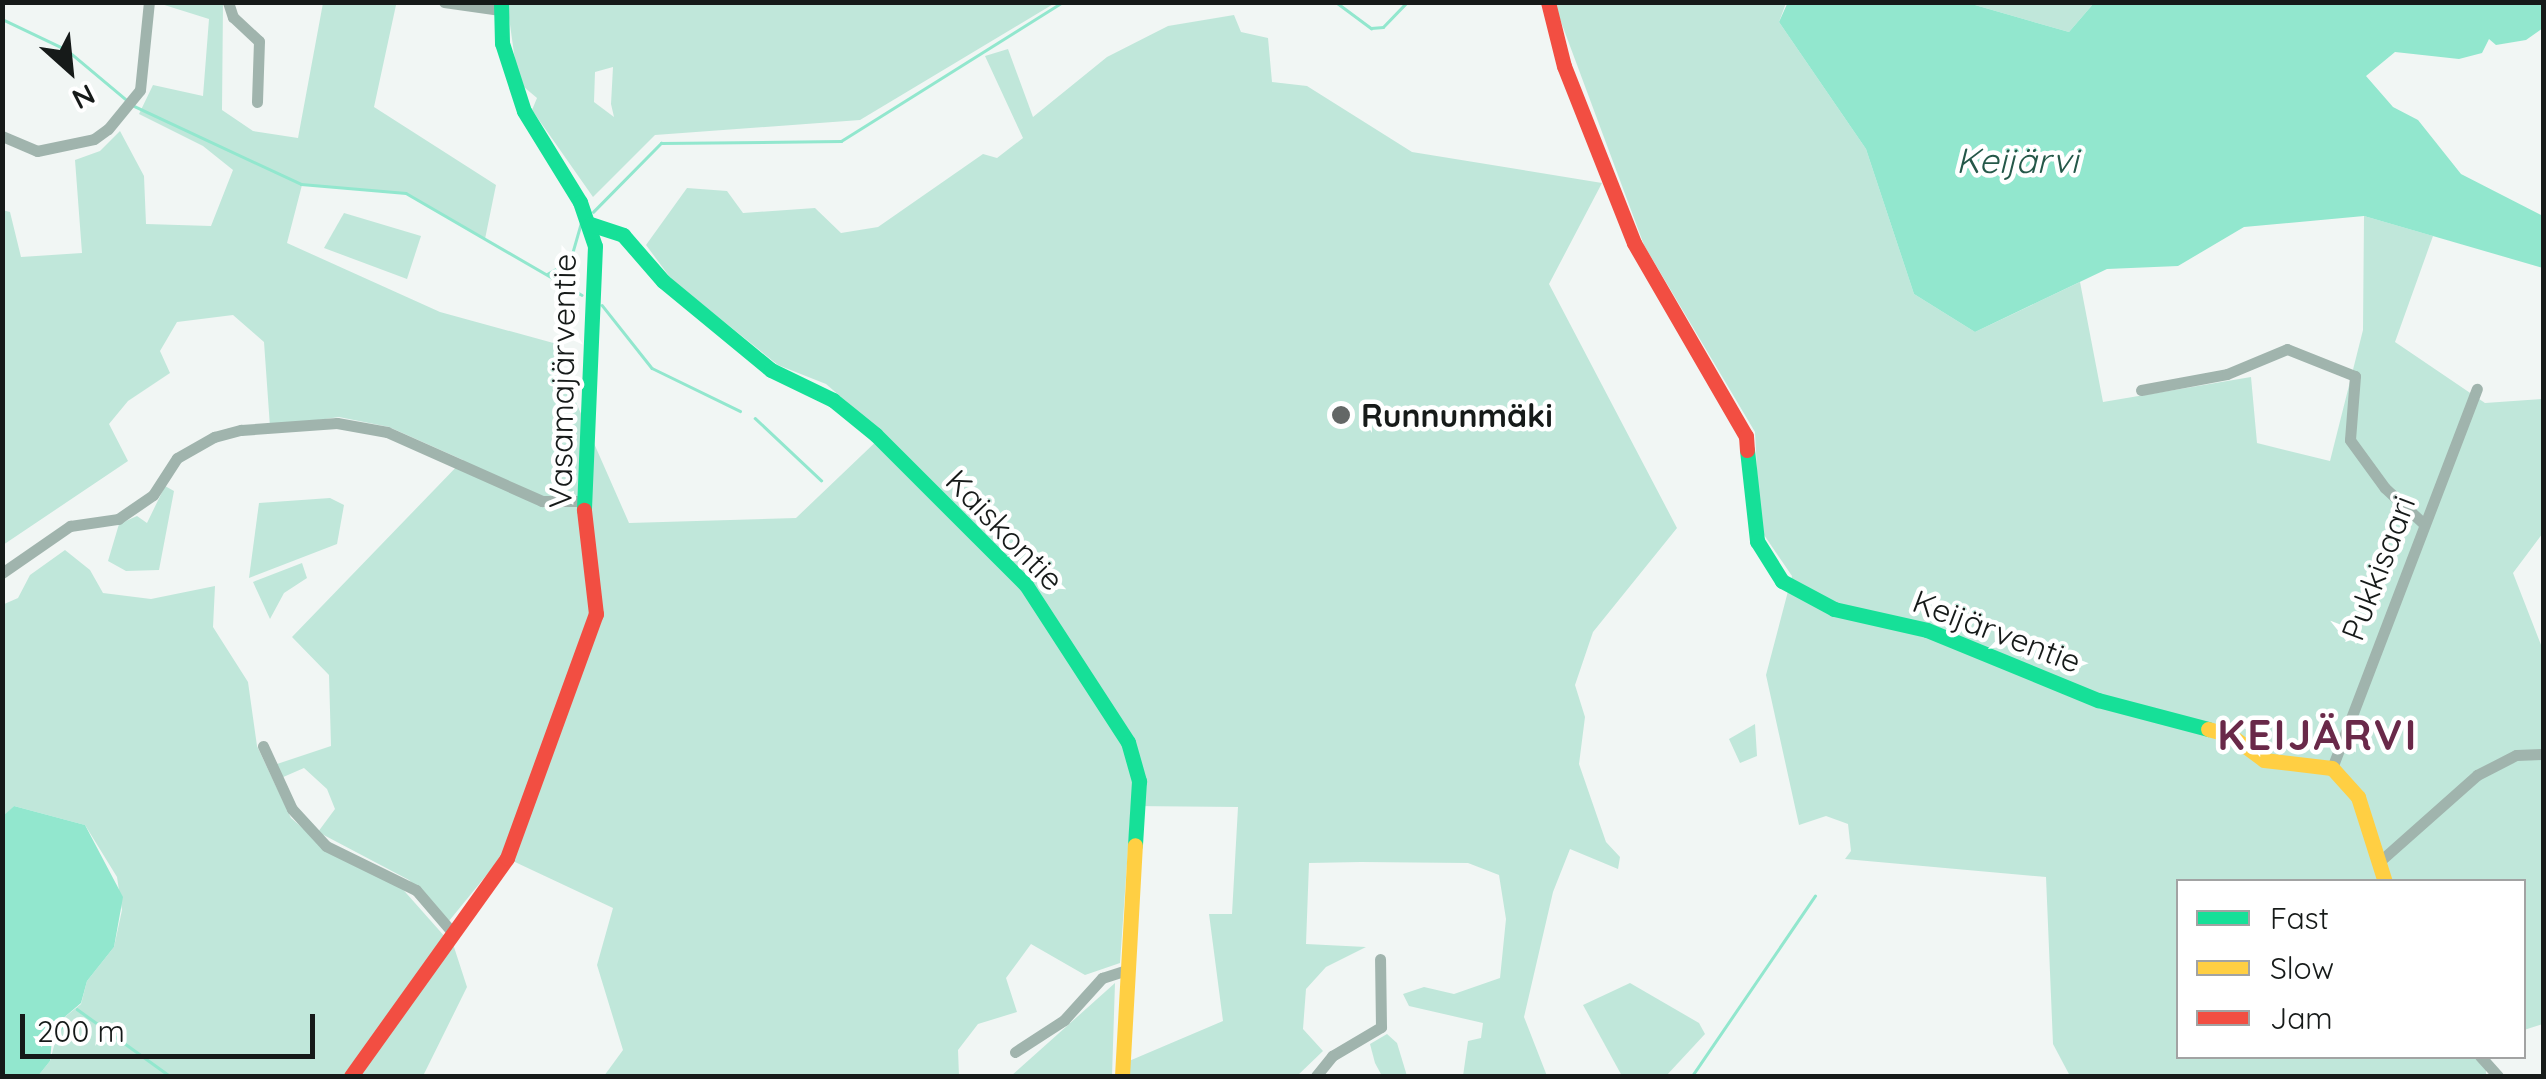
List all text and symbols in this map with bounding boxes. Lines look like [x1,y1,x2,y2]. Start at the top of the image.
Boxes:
north arrow [20,20,120,120]
text: N [67,77,101,117]
water label: Keijärvi [1956,139,2078,181]
street label: Vasamajärventie [541,253,583,509]
place label: Runnunmäki [1361,396,1553,434]
marker: Runnunmäki [1330,404,1352,426]
street label: Kaiskontie [938,462,1072,598]
street label: Pukkisaari [2333,490,2423,646]
street label: Keijärventie [1908,581,2086,681]
district label: KEIJÄRVI [2217,710,2419,760]
legend [2176,879,2526,1059]
text: Fast [2270,899,2329,937]
text: Slow [2270,949,2334,987]
scale bar [25,994,320,1056]
text: Jam [2270,999,2333,1037]
text: 200 m [37,1012,125,1050]

